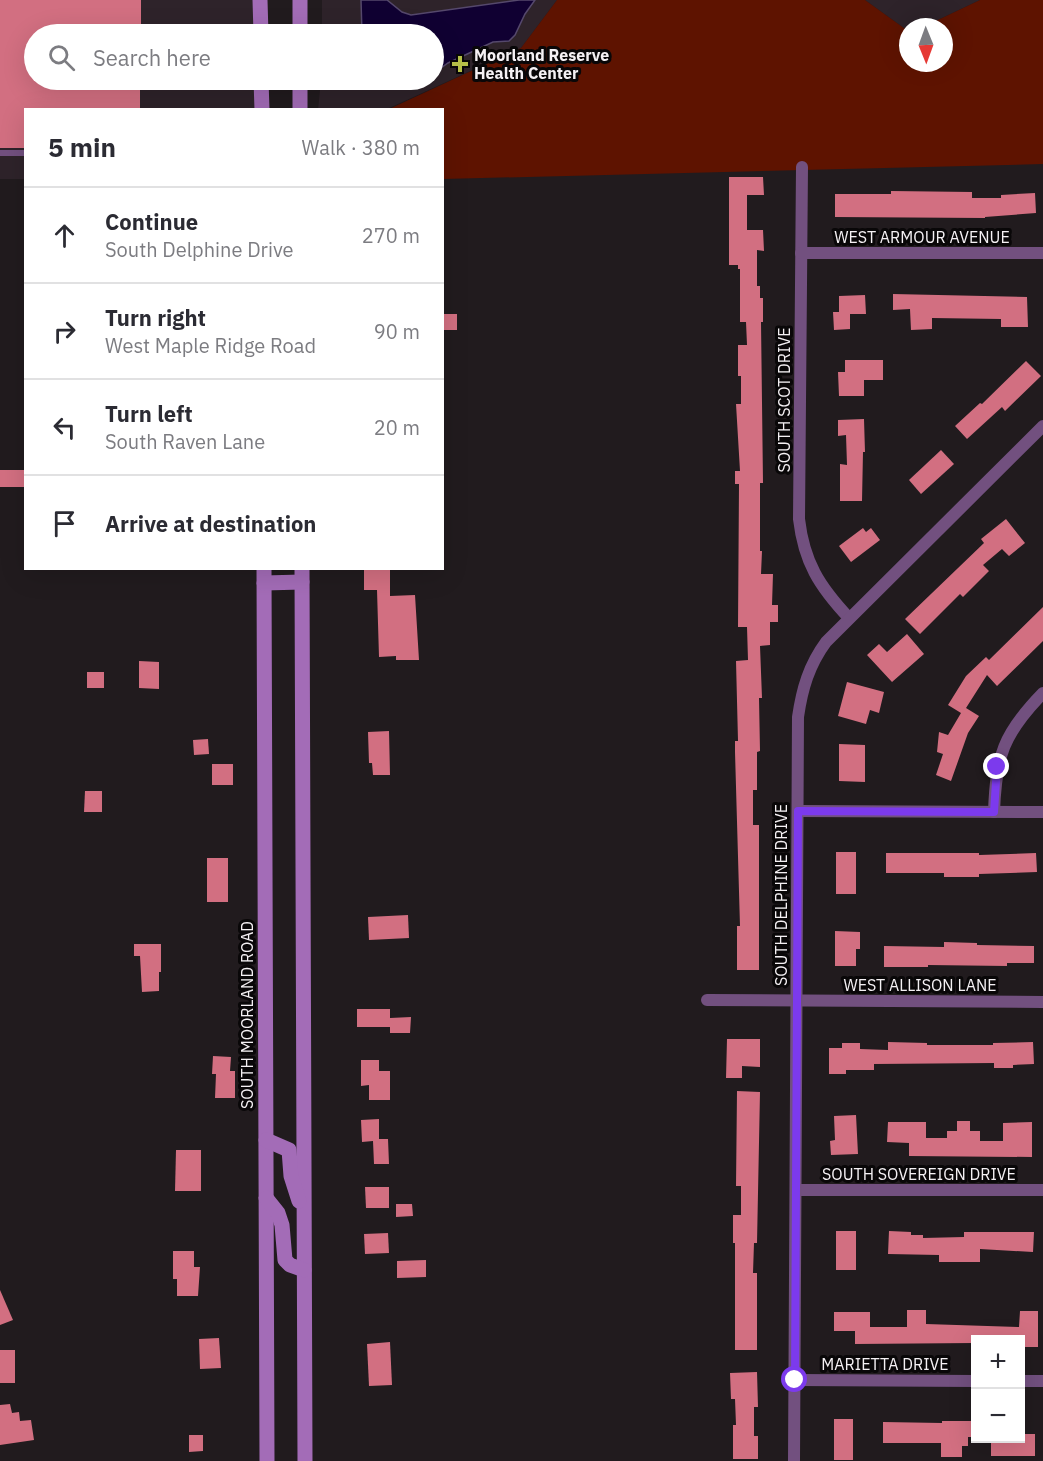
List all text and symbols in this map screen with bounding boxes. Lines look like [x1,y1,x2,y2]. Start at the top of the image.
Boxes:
north arrow [899,18,953,72]
search box [24,24,444,90]
icon: search [45,41,78,74]
text: Search here [93,43,211,72]
place label: Moorland Reserve Health Center [474,45,609,83]
marker: Moorland Reserve Health Center [451,55,469,73]
text: 5 min [48,130,116,164]
text: Walk · 380 m [302,134,420,161]
text: Continue [105,207,198,236]
icon: ahead [48,219,81,252]
text: 270 m [362,222,420,249]
street label: WEST ARMOUR AVENUE [834,227,1010,247]
text: South Delphine Drive [105,236,294,263]
text: Turn right [105,303,206,332]
icon: right [48,315,81,348]
text: 90 m [374,318,420,345]
street label: SOUTH SCOT DRIVE [774,327,794,473]
text: West Maple Ridge Road [105,332,316,359]
text: Turn left [105,399,193,428]
icon: left [48,411,81,444]
text: 20 m [374,414,420,441]
text: South Raven Lane [105,428,265,455]
icon: arrive [48,507,81,540]
text: Arrive at destination [105,509,316,538]
route end [983,753,1009,779]
street label: SOUTH DELPHINE DRIVE [771,804,791,986]
street label: SOUTH MOORLAND ROAD [237,921,257,1109]
street label: WEST ALLISON LANE [843,975,997,995]
street label: SOUTH SOVEREIGN DRIVE [822,1164,1016,1184]
map controls [971,1335,1025,1443]
button: + [971,1335,1025,1389]
street label: MARIETTA DRIVE [821,1354,949,1374]
route start [781,1366,807,1392]
button: − [971,1389,1025,1443]

